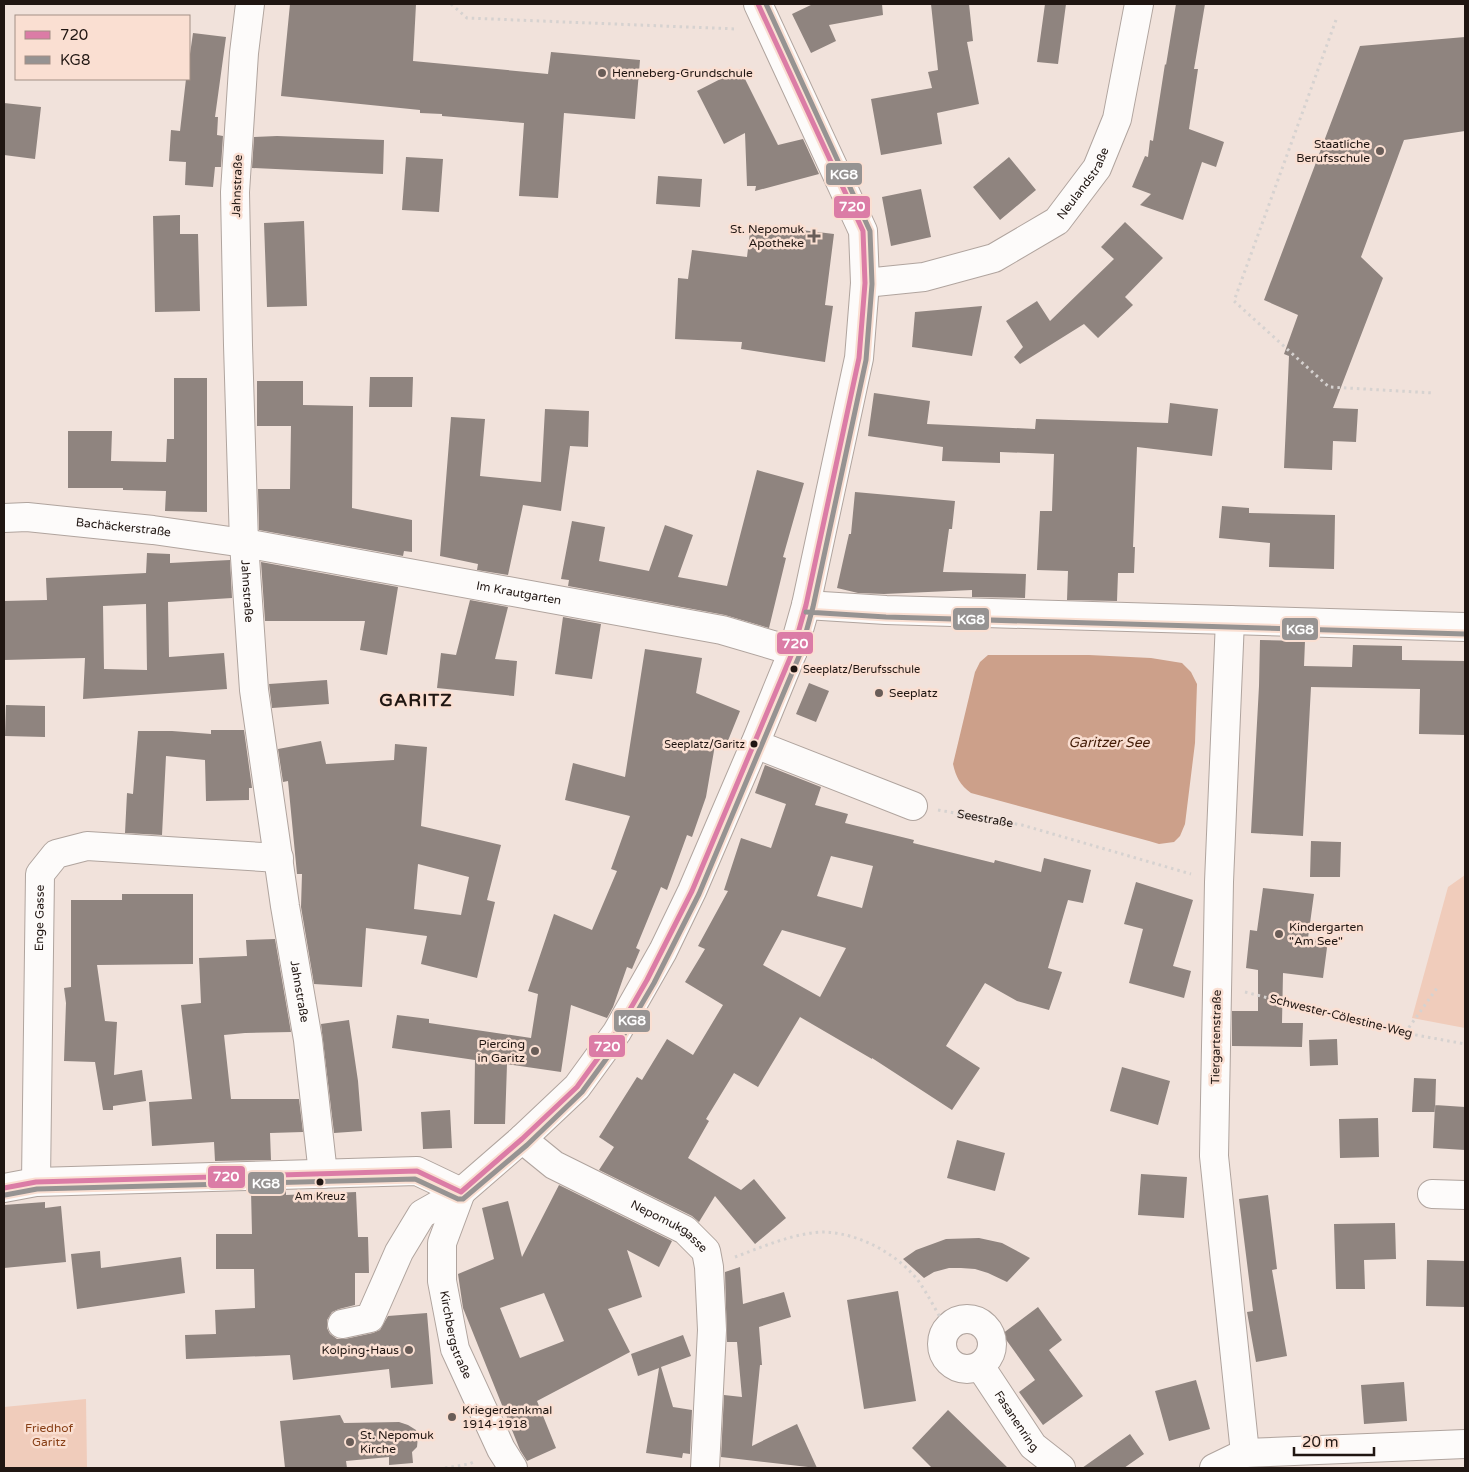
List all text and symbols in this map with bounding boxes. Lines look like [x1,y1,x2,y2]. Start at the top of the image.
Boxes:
legend [15,15,190,80]
text: 720 [60,26,88,44]
text: KG8 [60,51,90,69]
place label: Henneberg-Grundschule [612,66,753,80]
marker: Henneberg-Grundschule [596,67,608,79]
place label: Staatliche Berufsschule [1296,137,1370,165]
street label: Neulandstraße [1054,145,1112,222]
marker: Staatliche Berufsschule [1374,145,1386,157]
street label: Jahnstraße [229,154,245,218]
line badge: KG8 [825,162,863,186]
text: KG8 [830,166,858,183]
line badge: 720 [833,195,871,219]
text: 720 [839,198,865,215]
place label: St. Nepomuk Apotheke [730,222,804,250]
marker: St. Nepomuk Apotheke [808,230,820,242]
street label: Bachäckerstraße [75,515,172,540]
street label: Jahnstraße [238,559,256,623]
street label: Im Krautgarten [475,578,563,608]
line badge: KG8 [952,607,990,631]
text: KG8 [957,611,985,628]
line badge: KG8 [1281,617,1319,641]
text: KG8 [1286,621,1314,638]
line badge: 720 [776,631,814,655]
text: 720 [782,635,808,652]
place label: Seeplatz/Berufsschule [803,663,920,676]
marker: Seeplatz/Berufsschule [789,664,799,674]
place label: Seeplatz [889,686,938,700]
marker: Seeplatz [873,687,885,699]
district label: GARITZ [379,689,453,711]
water label: Garitzer See [1068,734,1151,751]
place label: Seeplatz/Garitz [664,738,746,751]
marker: Seeplatz/Garitz [749,739,759,749]
street label: Seestraße [956,807,1015,830]
street label: Enge Gasse [32,884,47,951]
place label: Kindergarten "Am See" [1289,920,1364,948]
marker: Kindergarten "Am See" [1273,928,1285,940]
street label: Jahnstraße [287,959,312,1024]
street label: Tiergartenstraße [1208,989,1224,1084]
street label: Schwester-Cölestine-Weg [1268,991,1414,1041]
line badge: KG8 [613,1009,651,1033]
text: KG8 [618,1012,646,1029]
line badge: 720 [588,1034,626,1058]
place label: Piercing in Garitz [478,1037,525,1065]
text: 720 [594,1038,620,1055]
marker: Piercing in Garitz [529,1045,541,1057]
line badge: 720 [207,1165,246,1189]
text: 720 [213,1168,239,1185]
line badge: KG8 [247,1171,285,1195]
text: KG8 [252,1175,280,1192]
marker: Am Kreuz [315,1177,325,1187]
place label: Am Kreuz [295,1190,346,1203]
street label: Nepomukgasse [628,1197,710,1255]
street label: Kirchbergstraße [437,1289,475,1381]
place label: Kolping-Haus [322,1343,399,1357]
marker: Kolping-Haus [403,1344,415,1356]
street label: Fasanenring [991,1388,1041,1454]
place label: Kriegerdenkmal 1914-1918 [462,1403,552,1431]
marker: Kriegerdenkmal 1914-1918 [446,1411,458,1423]
park label: Friedhof Garitz [25,1421,73,1449]
scale bar [1294,1424,1374,1456]
place label: St. Nepomuk Kirche [360,1428,434,1456]
text: 20 m [1302,1433,1339,1451]
marker: St. Nepomuk Kirche [344,1436,356,1448]

